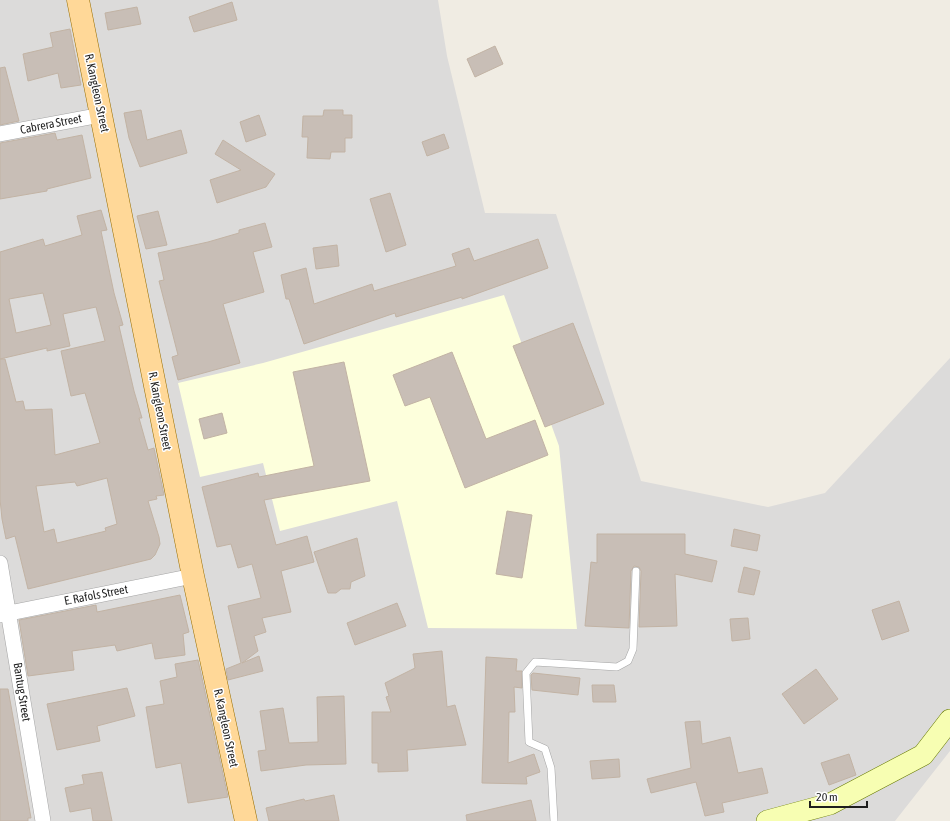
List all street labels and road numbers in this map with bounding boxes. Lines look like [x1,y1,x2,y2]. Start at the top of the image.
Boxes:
street label: R. Kangleon Street [82,52,112,134]
street label: Cabrera Street [19,111,84,137]
street label: R. Kangleon Street [146,370,175,452]
street label: E. Rafols Street [63,582,130,608]
street label: Bantug Street [10,662,34,723]
street label: R. Kangleon Street [211,687,241,769]

